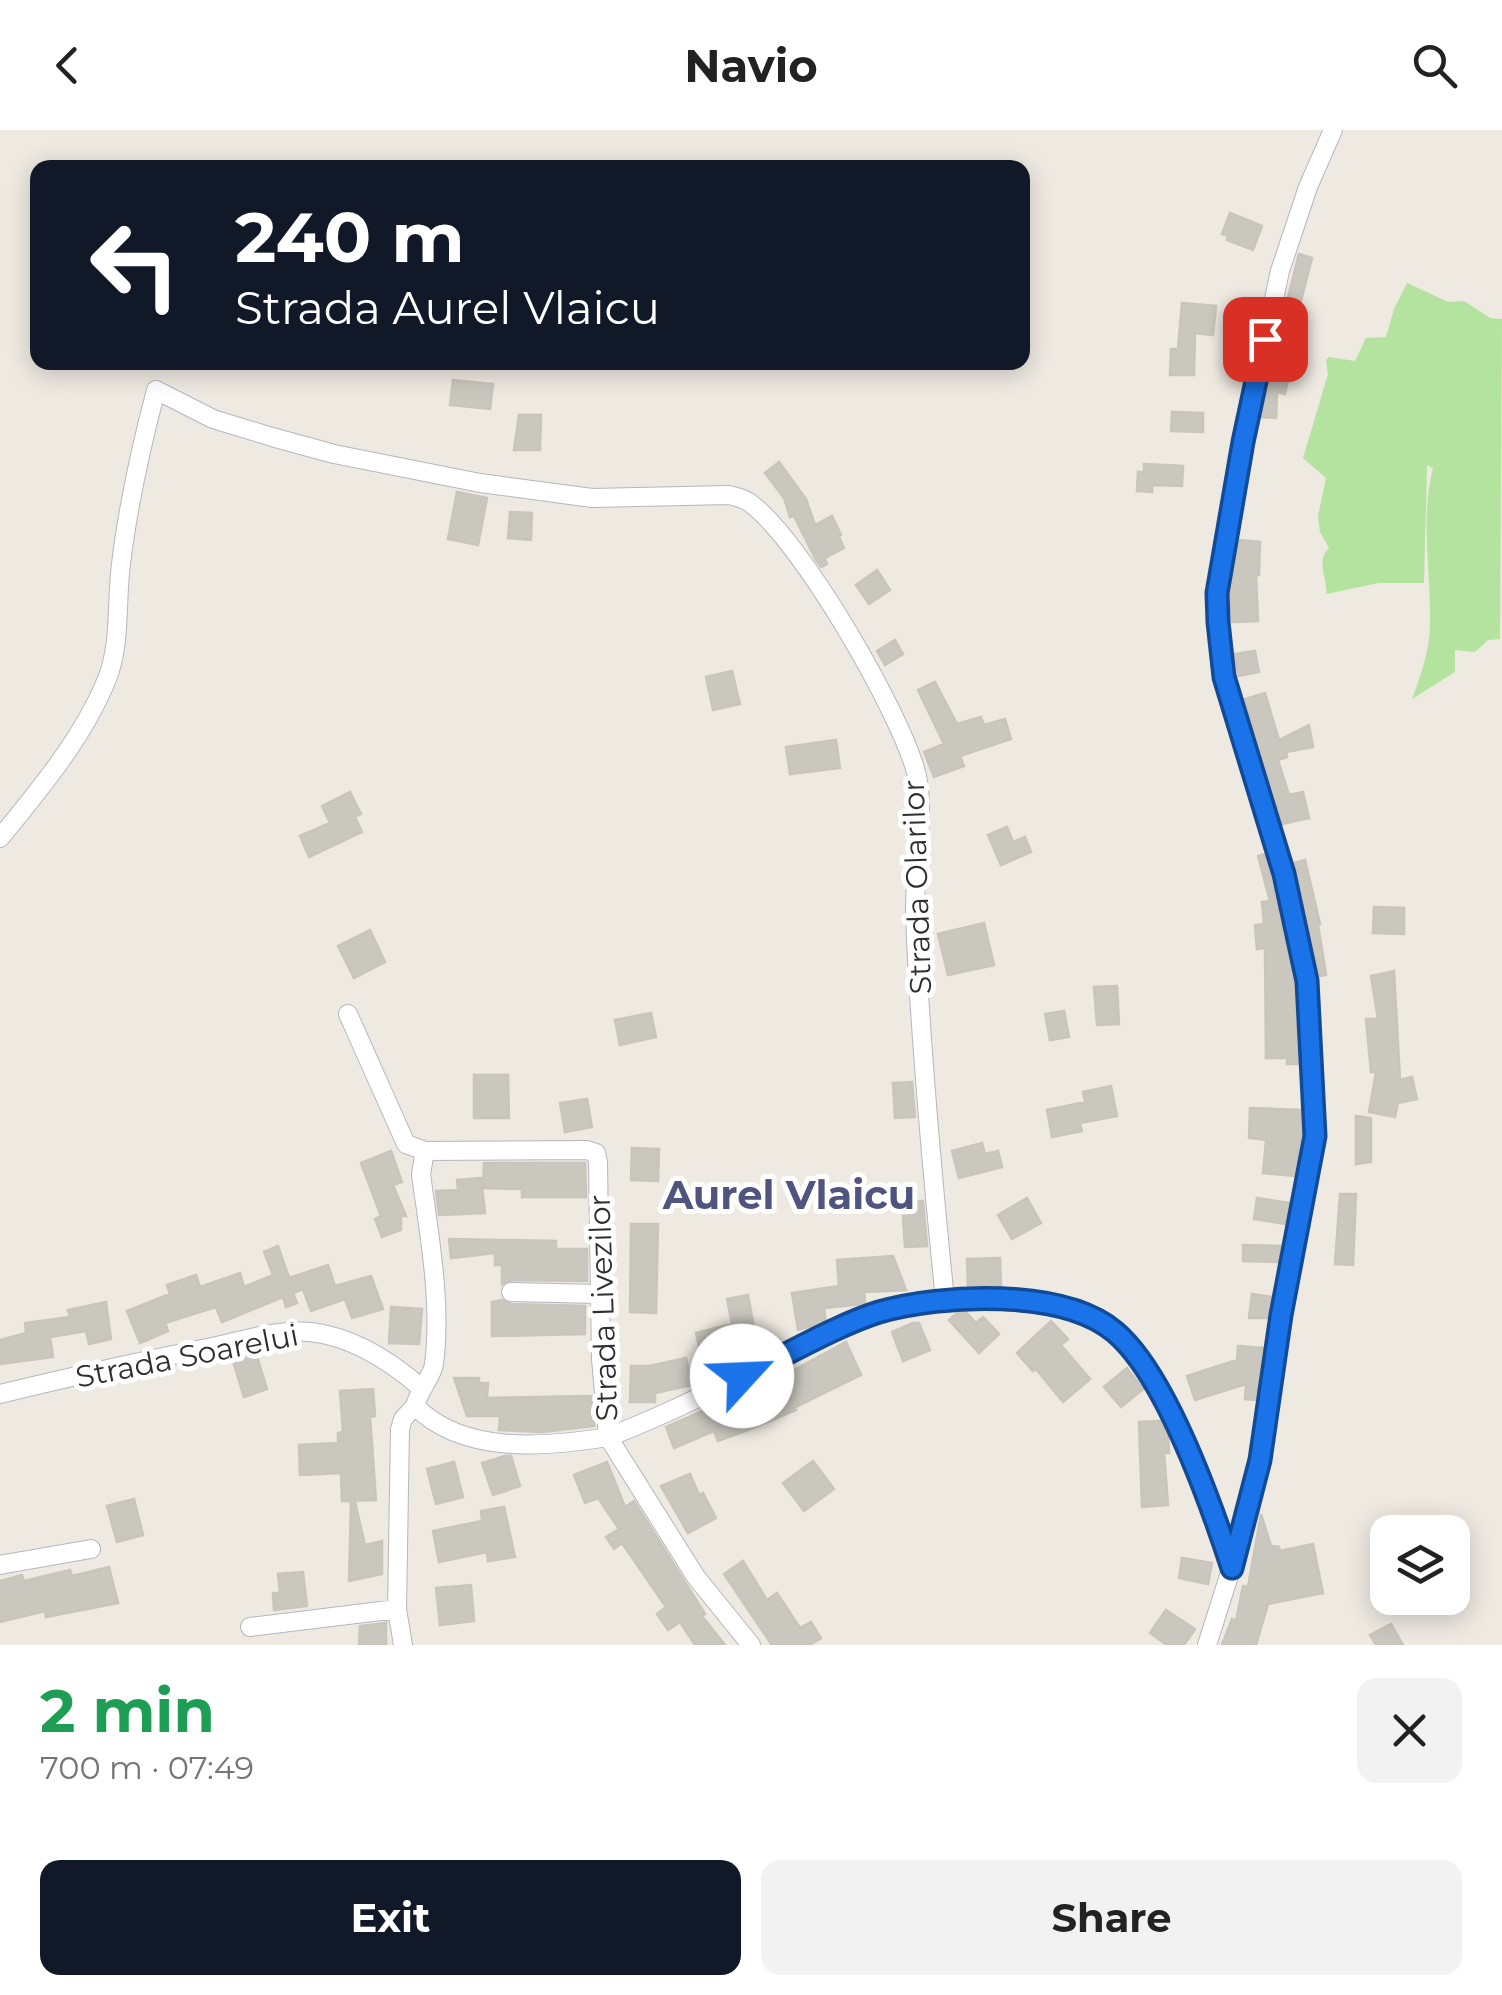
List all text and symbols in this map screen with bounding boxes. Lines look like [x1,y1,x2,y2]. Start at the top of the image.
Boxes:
icon: back [40,38,95,93]
text: Navio [684,38,818,93]
icon: search [1407,38,1462,93]
text: 240 m [235,194,465,280]
icon: left [70,200,200,330]
text: Strada Aurel Vlaicu [235,280,660,335]
pin [1223,297,1308,382]
icon: arrive [1238,312,1293,367]
street label: Strada Olarilor [895,779,939,995]
district label: Aurel Vlaicu [662,1170,915,1219]
street label: Strada Livezilor [581,1194,625,1422]
street label: Strada Soarelui [73,1316,301,1396]
position arrow [690,1324,794,1428]
map controls [1370,1515,1470,1615]
button: layers [1370,1515,1470,1615]
text: 2 min [40,1674,215,1747]
button: close [1357,1678,1462,1783]
text: 700 m · 07:49 [40,1748,254,1787]
button: Exit [40,1860,741,1975]
button: Share [761,1860,1462,1975]

